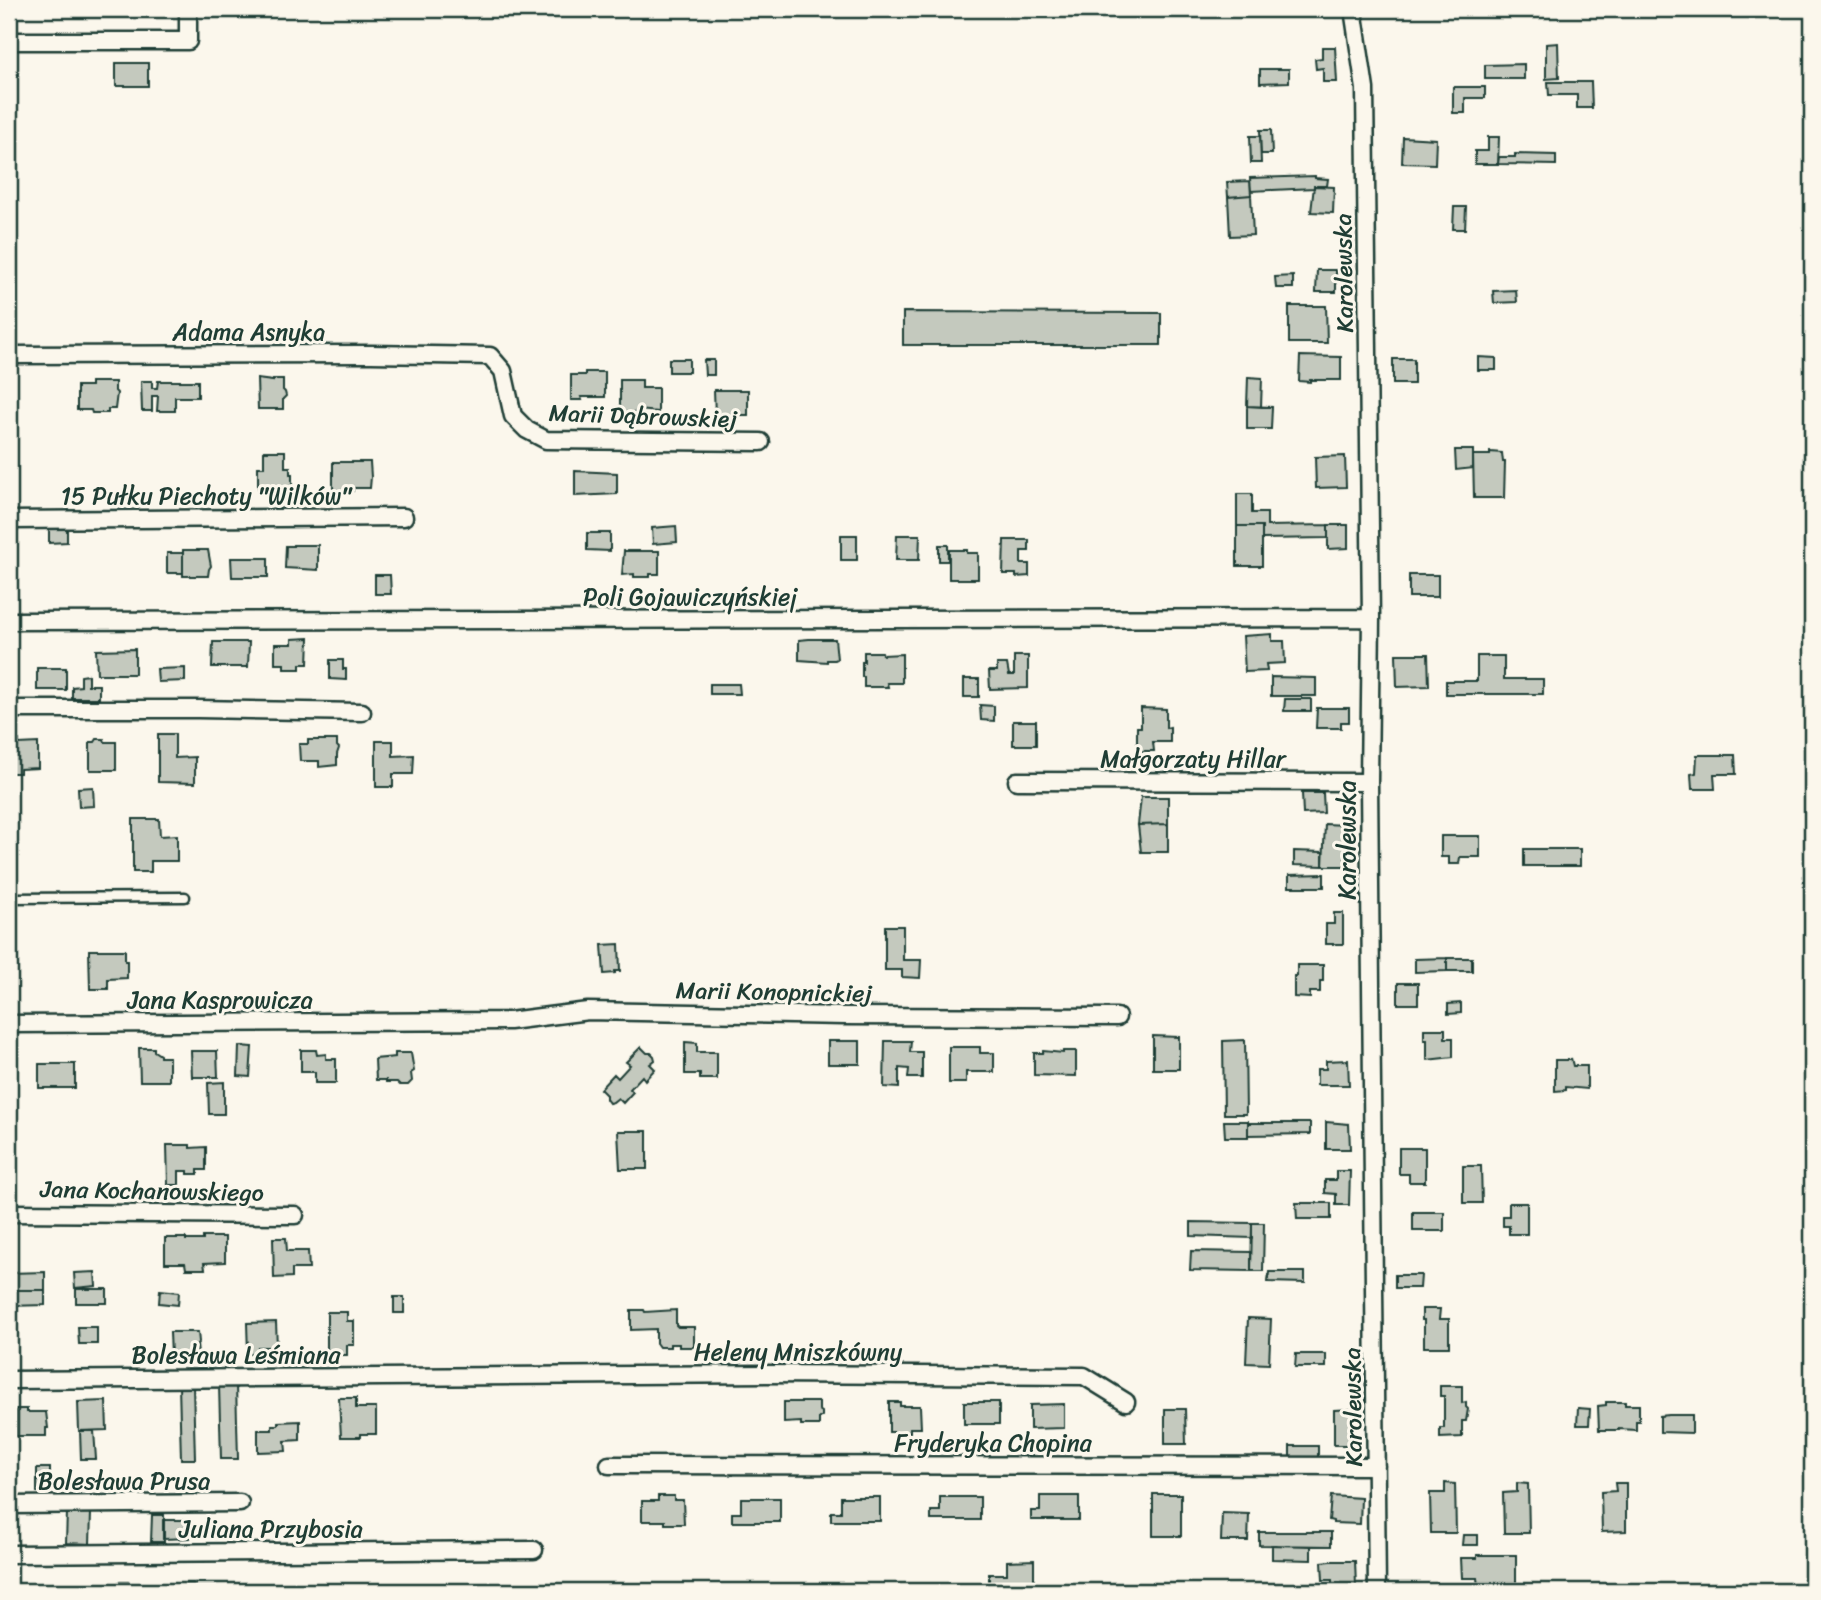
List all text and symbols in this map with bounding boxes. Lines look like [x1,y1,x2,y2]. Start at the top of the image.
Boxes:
street label: Karolewska [1322,213,1366,333]
street label: Adama Asnyka [172,311,325,353]
street label: Marii Dąbrowskiej [548,392,738,440]
street label: 15 Pułku Piechoty "Wilków" [61,475,353,517]
street label: Poli Gojawiczyńskiej [583,576,798,618]
street label: Małgorzaty Hillar [1100,738,1288,780]
street label: Karolewska [1326,780,1368,900]
street label: Marii Konopnickiej [675,969,873,1015]
street label: Jana Kasprowicza [126,979,313,1021]
street label: Jana Kochanowskiego [39,1168,264,1214]
street label: Heleny Mniszkówny [694,1331,903,1373]
street label: Bolesława Leśmiana [132,1334,341,1376]
street label: Karolewska [1331,1347,1375,1467]
street label: Fryderyka Chopina [894,1422,1093,1464]
street label: Bolesława Prusa [38,1460,210,1502]
street label: Juliana Przybosia [178,1508,363,1550]

